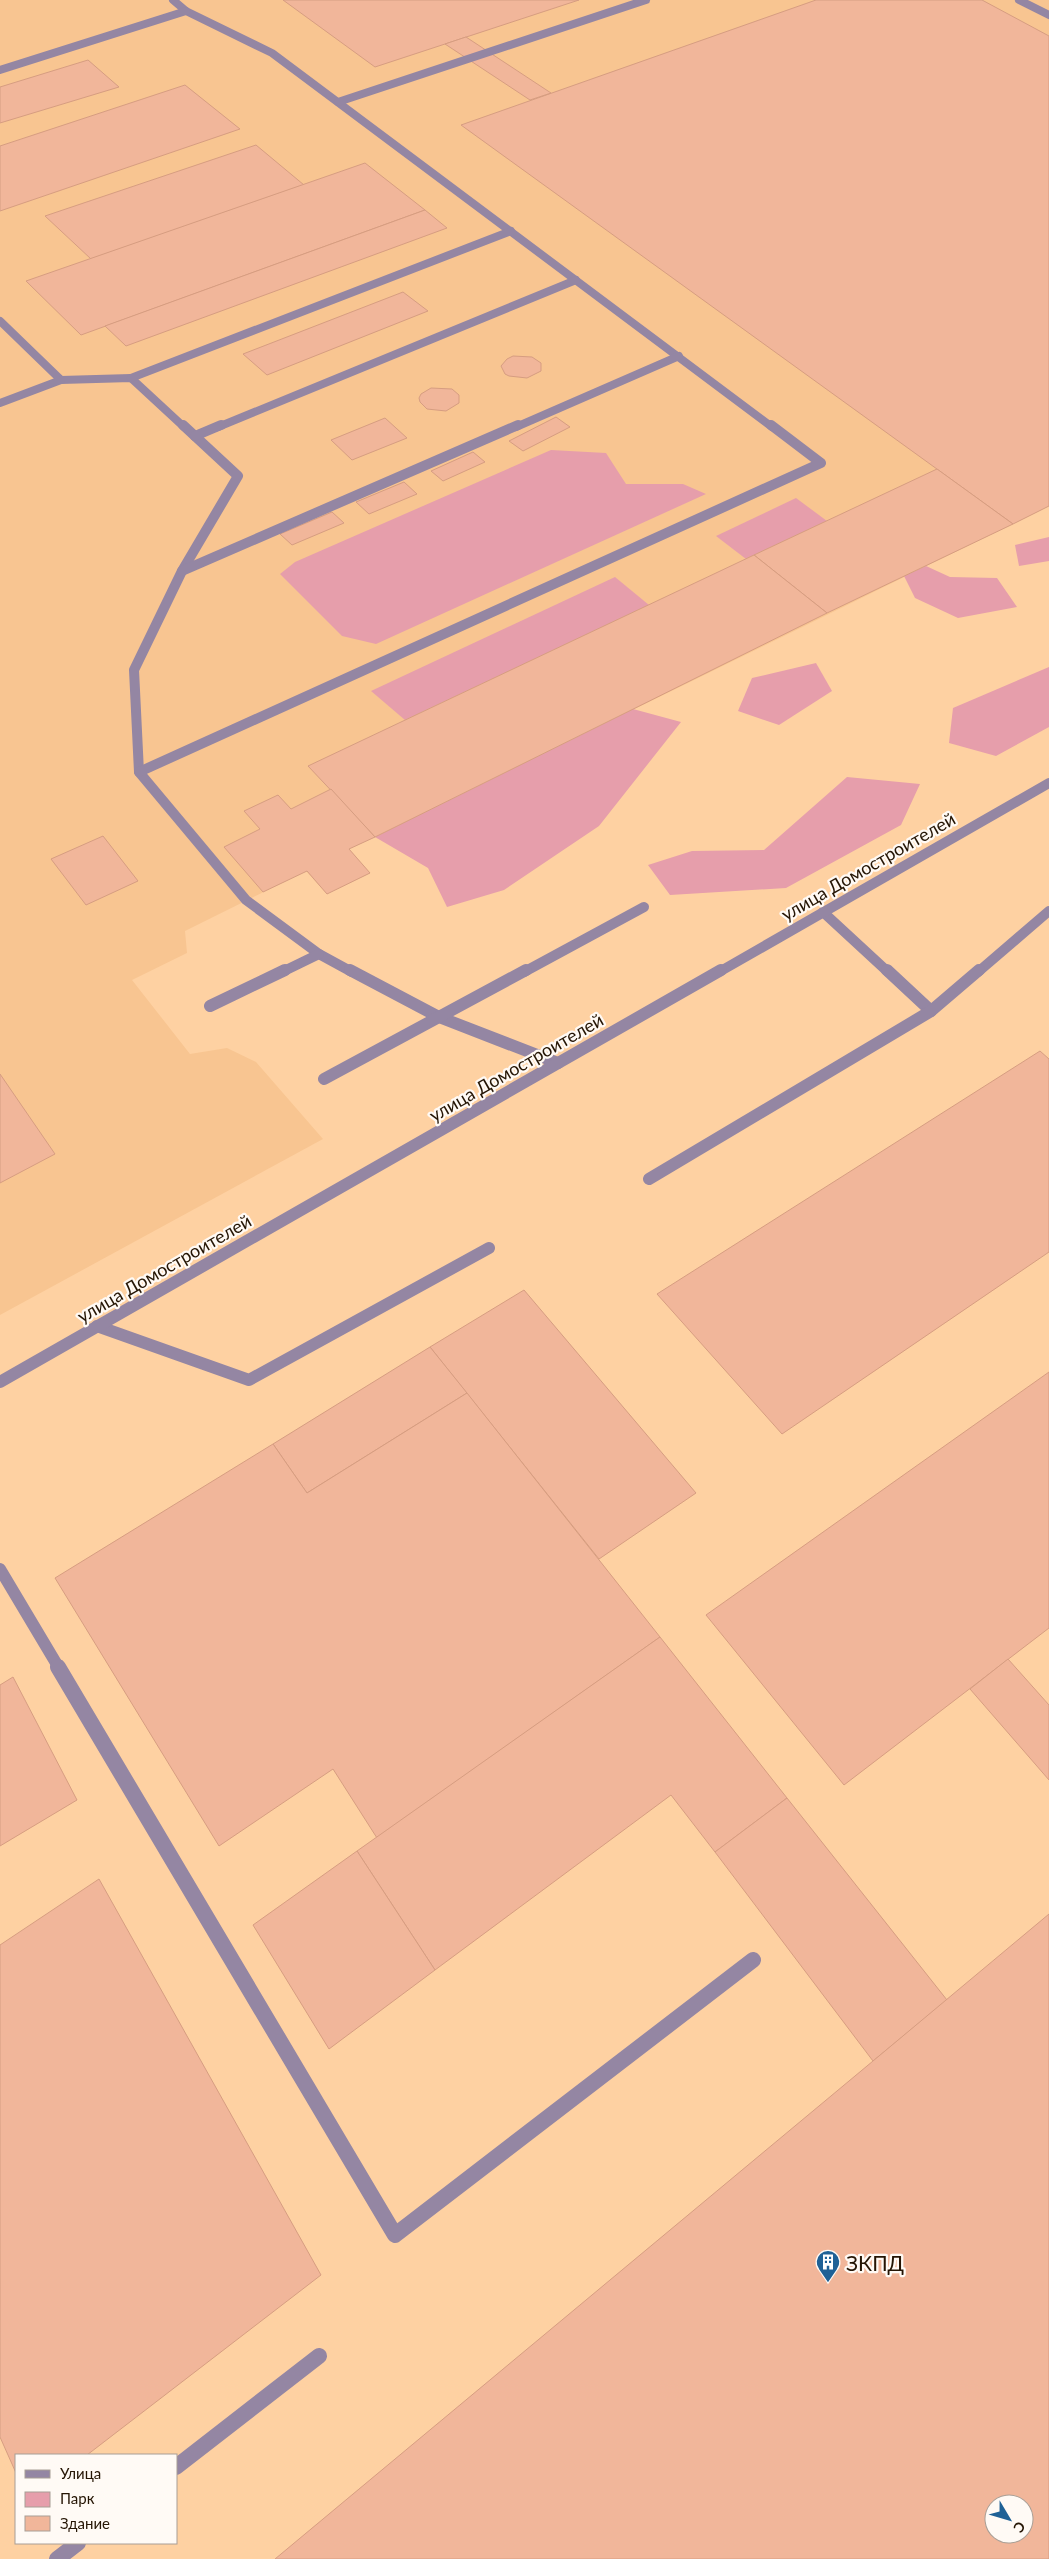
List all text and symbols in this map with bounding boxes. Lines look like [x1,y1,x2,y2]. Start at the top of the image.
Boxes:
street label: улица Домостроителей [777,807,959,925]
street label: улица Домостроителей [425,1008,607,1126]
street label: улица Домостроителей [73,1209,255,1327]
building icon: ЗКПД [815,2249,841,2283]
place label: ЗКПД [846,2250,904,2275]
legend [15,2454,178,2544]
text: Улица [60,2464,101,2482]
text: Парк [60,2489,95,2507]
north arrow [984,2494,1034,2544]
text: Здание [60,2514,110,2532]
text: С [1010,2518,1029,2537]

